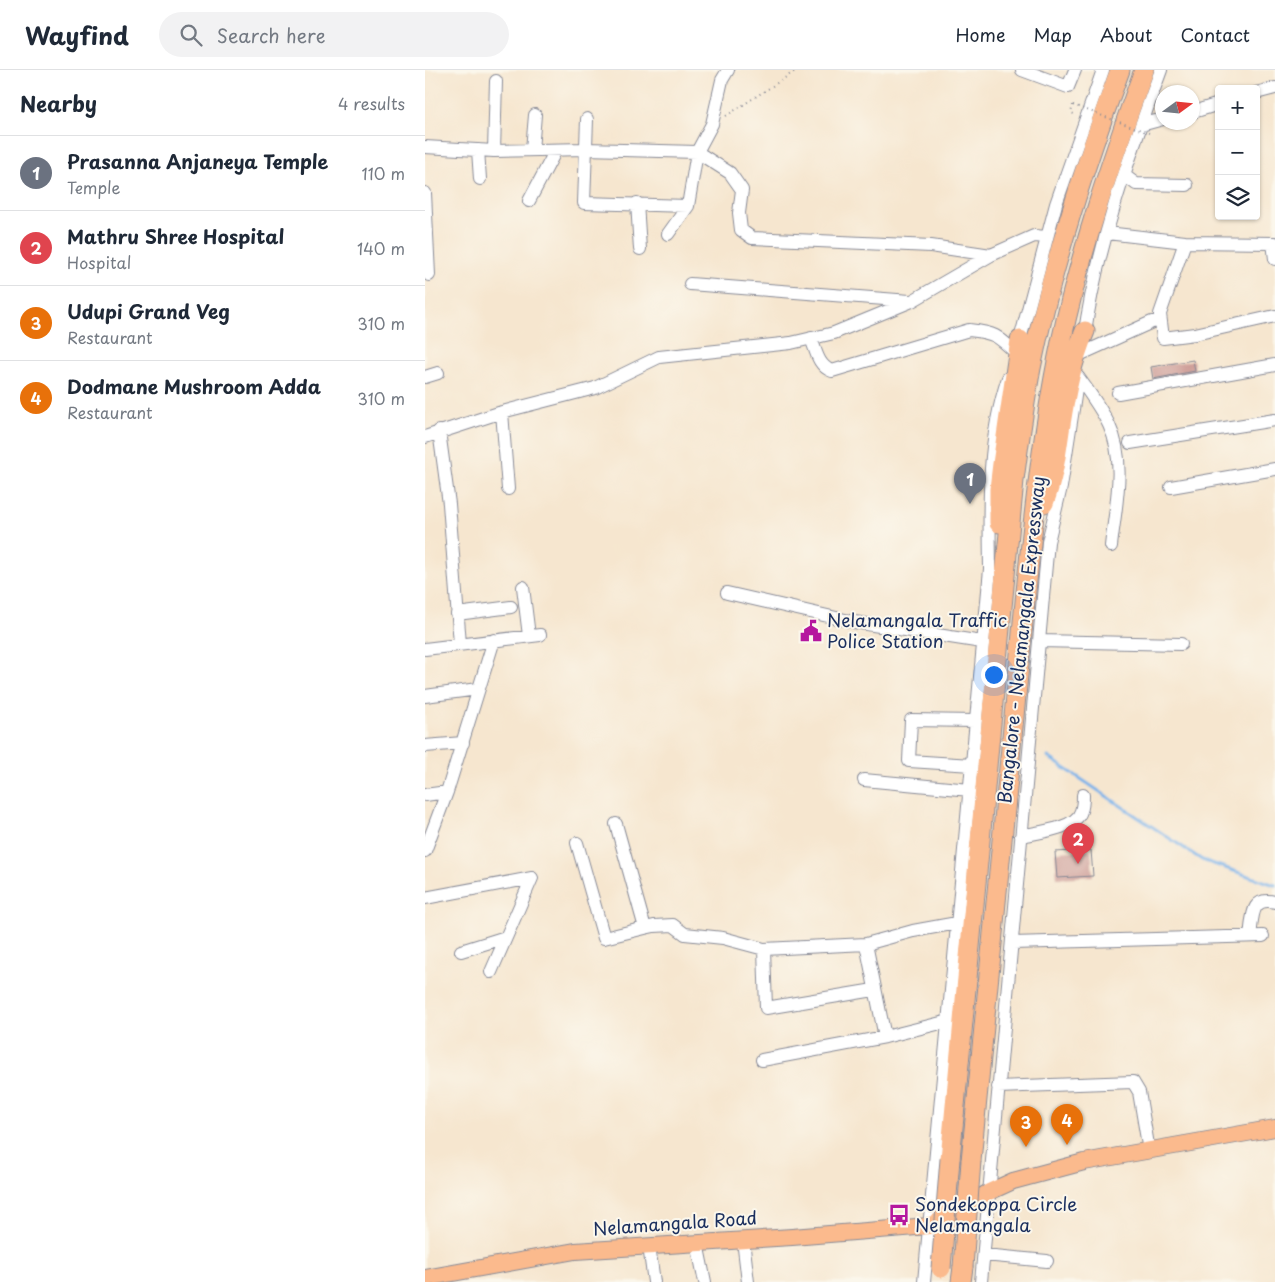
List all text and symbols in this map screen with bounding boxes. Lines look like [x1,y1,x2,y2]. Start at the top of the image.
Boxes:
search box [159,12,509,57]
text: Wayfind [25,17,129,53]
icon: search [177,21,205,49]
text: Search here [217,21,325,49]
text: Home [955,21,1005,48]
text: Map [1033,21,1072,48]
text: About [1100,21,1152,48]
text: Contact [1180,21,1250,48]
north arrow [1155,85,1200,130]
map controls [1215,85,1260,220]
button: + [1215,85,1260,130]
text: Nearby [20,87,97,119]
text: 4 results [338,91,405,115]
button: − [1215,130,1260,175]
text: Prasanna Anjaneya Temple [67,147,328,175]
text: 1 [32,161,40,185]
text: 110 m [362,161,405,185]
text: Temple [67,175,120,199]
button: layers [1215,175,1260,220]
text: Mathru Shree Hospital [67,222,284,250]
text: 2 [30,236,42,260]
text: 140 m [357,236,405,260]
text: Hospital [67,250,131,274]
text: Udupi Grand Veg [67,297,230,325]
text: 3 [31,311,41,335]
text: 310 m [357,311,405,335]
text: Restaurant [67,325,153,349]
text: Dodmane Mushroom Adda [67,372,321,400]
text: 4 [31,386,41,410]
text: 310 m [357,386,405,410]
text: Restaurant [67,400,153,424]
pin: 1 [954,463,986,504]
street label: Bangalore - Nelamangala Expressway [990,475,1051,805]
place label: Nelamangala Traffic Police Station [827,606,1007,654]
public building icon: Nelamangala Traffic Police Station [798,618,824,644]
your location [981,662,1007,688]
pin: 2 [1062,823,1094,864]
pin: 4 [1051,1104,1083,1145]
pin: 3 [1010,1106,1042,1147]
place label: Sondekoppa Circle Nelamangala [915,1190,1077,1238]
bus stop icon: Sondekoppa Circle Nelamangala [886,1202,912,1228]
street label: Nelamangala Road [592,1203,758,1242]

